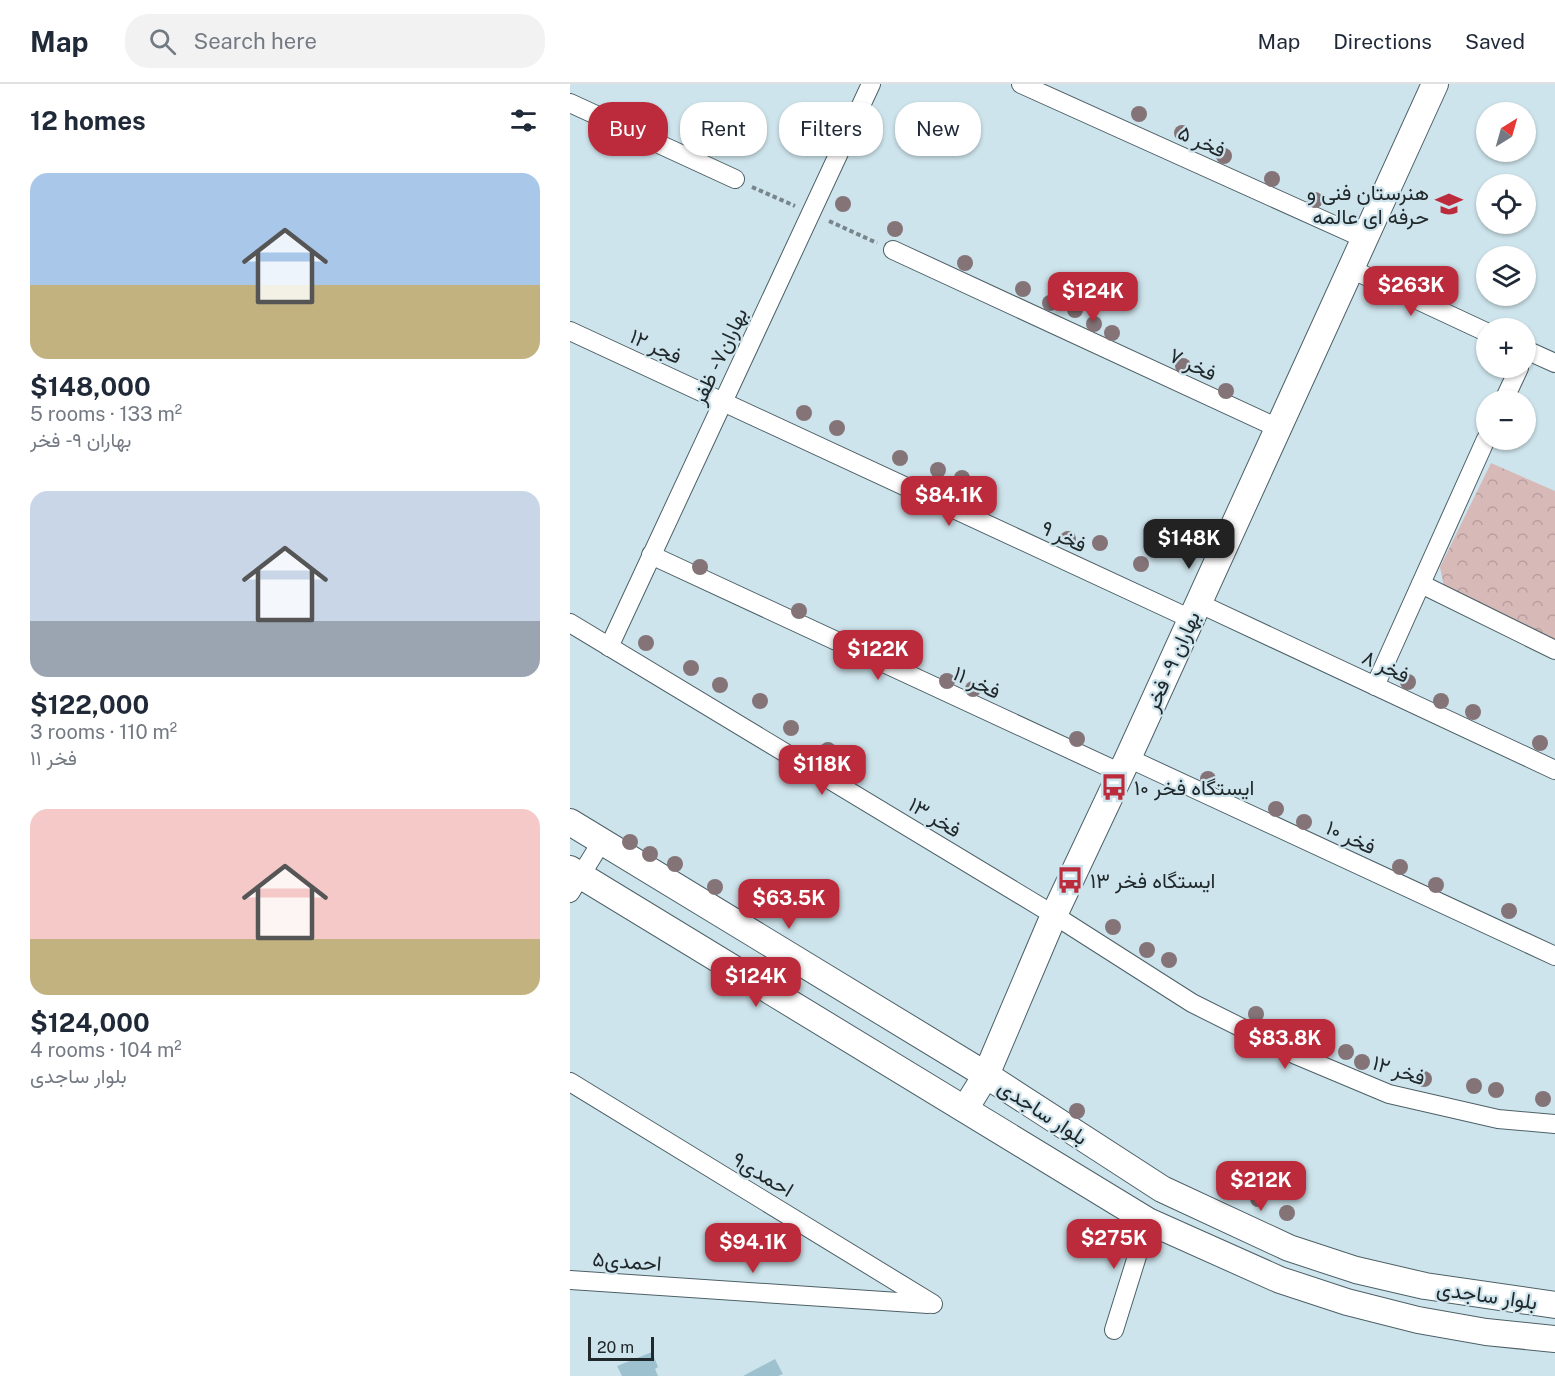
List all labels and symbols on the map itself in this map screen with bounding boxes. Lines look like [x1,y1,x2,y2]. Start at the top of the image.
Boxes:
north arrow [1476,102,1536,162]
street label: فخر ۵ [1174,120,1230,163]
place label: هنرستان فنی و حرفه ای عالمه [1307,180,1429,230]
school or university icon: هنرستان فنی و حرفه ای عالمه [1434,189,1464,219]
pin: $263K [1369,266,1453,317]
pin: $124K [1051,272,1135,323]
street label: بهاران۷ - ظفر [685,304,753,410]
street label: فجر ۱۲ [626,323,686,370]
street label: فخر ۷ [1165,342,1221,387]
pin: $84.1K [900,476,998,527]
street label: فخر ۹ [1037,515,1091,558]
pin: $148K [1147,519,1231,570]
street label: بهاران ۹ - فخر [1138,607,1206,716]
pin: $122K [836,630,920,681]
street label: فخر ۸ [1358,644,1414,689]
street label: فخر ۱۱ [949,660,1005,705]
pin: $118K [780,745,864,796]
bus stop icon: ایستگاه فخر ۱۰ [1099,772,1129,802]
place label: ایستگاه فخر ۱۰ [1134,775,1254,801]
street label: فخر ۱۳ [904,792,966,843]
street label: فخر ۱۰ [1322,815,1380,860]
bus stop icon: ایستگاه فخر ۱۳ [1055,865,1085,895]
place label: ایستگاه فخر ۱۳ [1090,868,1215,894]
pin: $63.5K [740,879,838,930]
pin: $124K [714,957,798,1008]
pin: $83.8K [1236,1019,1334,1070]
street label: فخر ۱۲ [1369,1050,1429,1091]
street label: بلوار ساجدی [993,1074,1092,1151]
street label: احمدی۹ [728,1146,798,1202]
pin: $212K [1219,1161,1303,1212]
pin: $275K [1072,1219,1156,1270]
pin: $94.1K [704,1223,802,1274]
street label: احمدی۵ [592,1246,662,1276]
street label: بلوار ساجدی [1435,1276,1539,1315]
scale bar [588,1334,654,1362]

